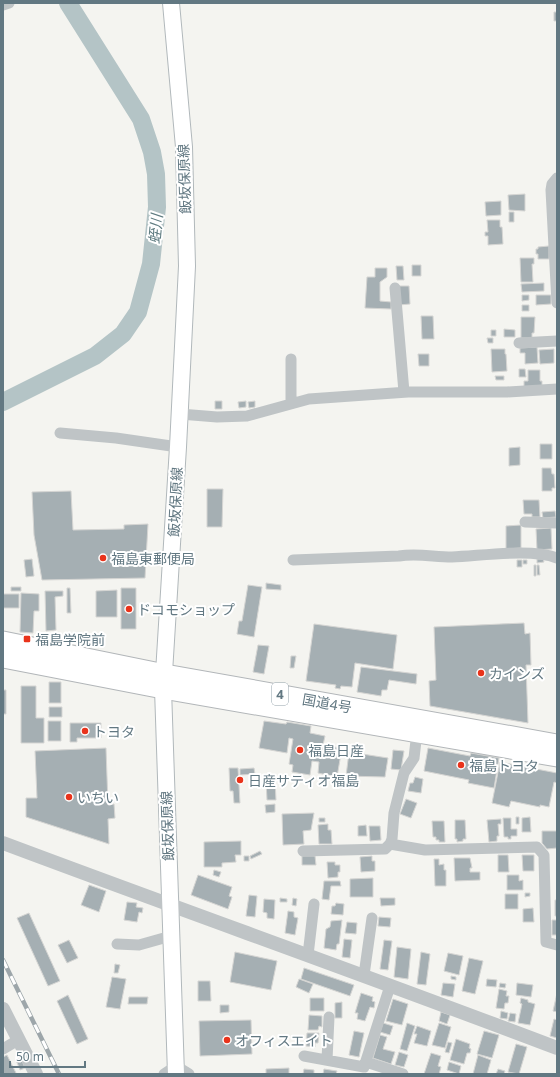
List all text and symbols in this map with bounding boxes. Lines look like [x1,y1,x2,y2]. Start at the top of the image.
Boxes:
street label: 飯坂保原線 [173,144,195,214]
water label: 蛭川 [144,211,166,245]
street label: 飯坂保原線 [164,467,186,537]
place label: 福島東郵便局 [111,549,195,568]
marker: 福島東郵便局 [98,553,108,563]
place label: ドコモショップ [137,600,235,619]
marker: ドコモショップ [124,604,134,614]
place label: 福島学院前 [35,630,105,649]
marker: 福島学院前 [22,634,32,644]
place label: カインズ [489,664,545,683]
marker: カインズ [476,668,486,678]
road number: 4 [272,683,288,705]
street label: 国道4号 [301,689,353,717]
place label: トヨタ [93,722,135,741]
marker: トヨタ [80,726,90,736]
place label: 福島日産 [308,741,364,760]
marker: 福島日産 [295,745,305,755]
place label: 福島トヨタ [469,756,539,775]
marker: 福島トヨタ [456,760,466,770]
place label: 日産サティオ福島 [248,771,359,790]
marker: 日産サティオ福島 [235,775,245,785]
place label: いちい [77,788,119,807]
street label: 飯坂保原線 [156,791,178,861]
marker: いちい [64,792,74,802]
place label: オフィスエイト [235,1031,333,1050]
marker: オフィスエイト [222,1035,232,1045]
scale bar [10,1043,85,1069]
text: 50 m [16,1048,44,1065]

